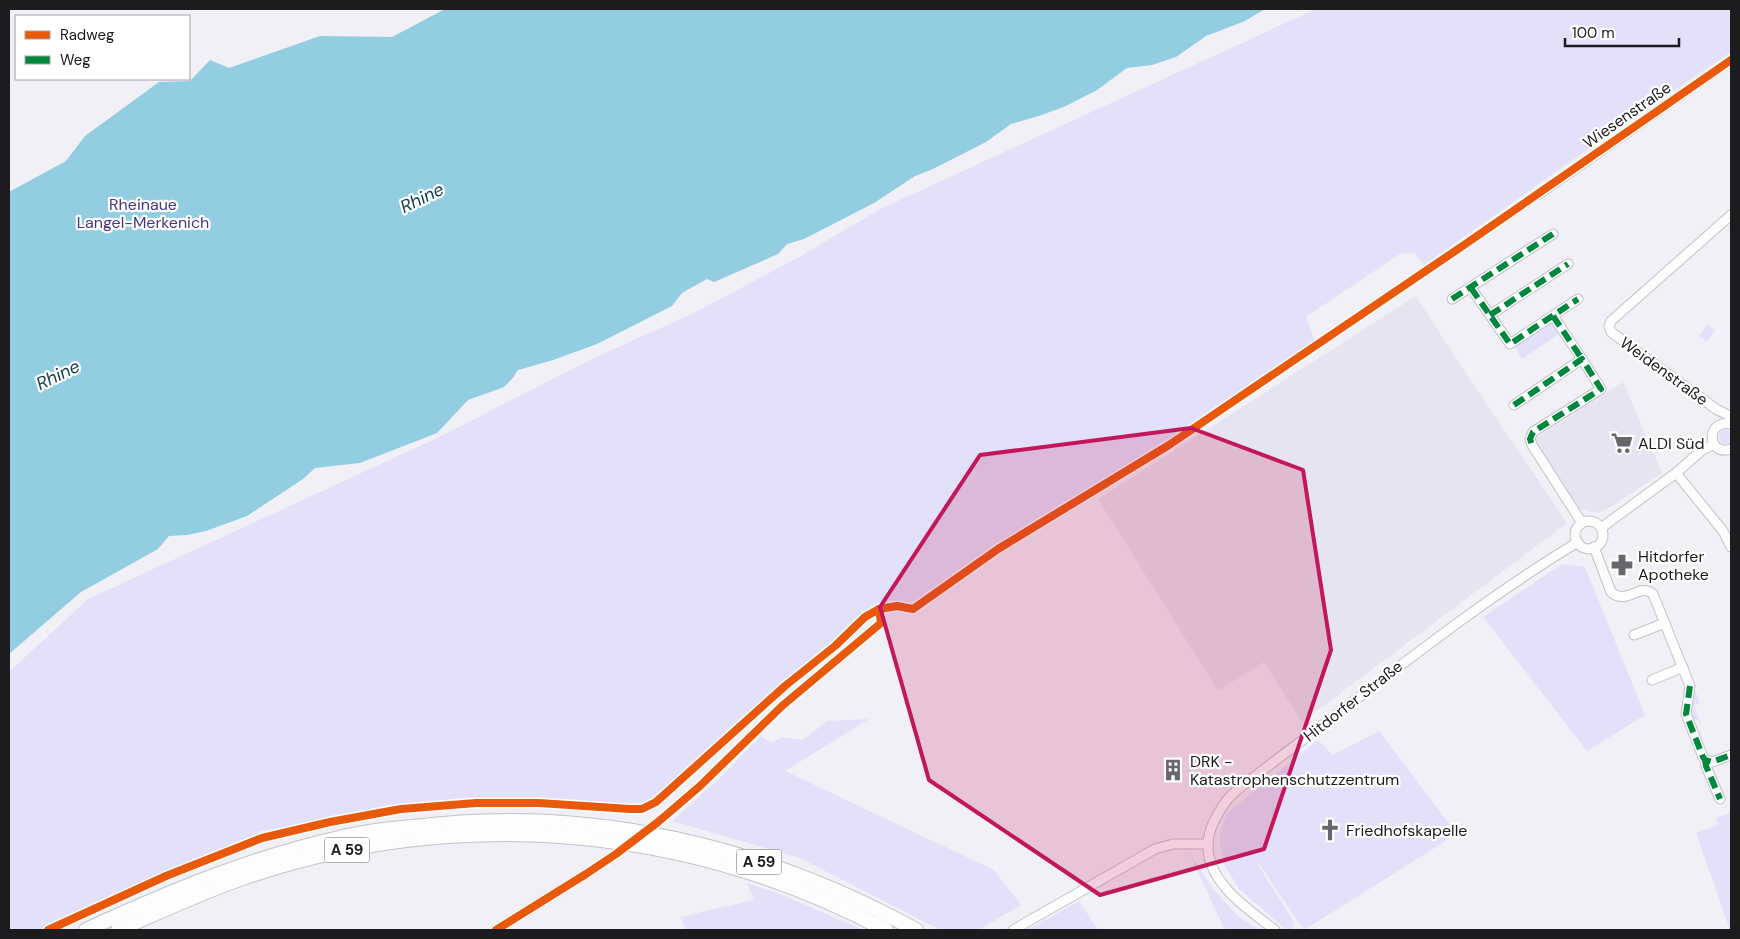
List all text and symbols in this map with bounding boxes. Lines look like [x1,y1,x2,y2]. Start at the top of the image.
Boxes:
legend [15,15,190,80]
scale bar [1565,15,1679,47]
text: 100 m [1572,23,1615,43]
text: Radweg [60,25,114,45]
text: Weg [60,50,91,70]
street label: Wiesenstraße [1579,77,1675,153]
water label: Rhine [396,177,448,219]
park label: Rheinaue Langel-Merkenich [77,194,209,233]
street label: Weidenstraße [1616,332,1712,410]
water label: Rhine [32,354,84,396]
supermarket icon: ALDI Süd [1609,430,1635,456]
place label: ALDI Süd [1638,433,1705,454]
place label: Hitdorfer Apotheke [1638,546,1709,585]
pharmacy icon: Hitdorfer Apotheke [1609,552,1635,578]
street label: Hitdorfer Straße [1299,656,1407,746]
place label: DRK - Katastrophenschutzzentrum [1190,751,1399,790]
building icon: DRK - Katastrophenschutzzentrum [1160,757,1186,783]
church icon: Friedhofskapelle [1317,817,1343,843]
place label: Friedhofskapelle [1346,820,1467,841]
road number: A 59 [324,838,370,862]
road number: A 59 [736,850,782,874]

